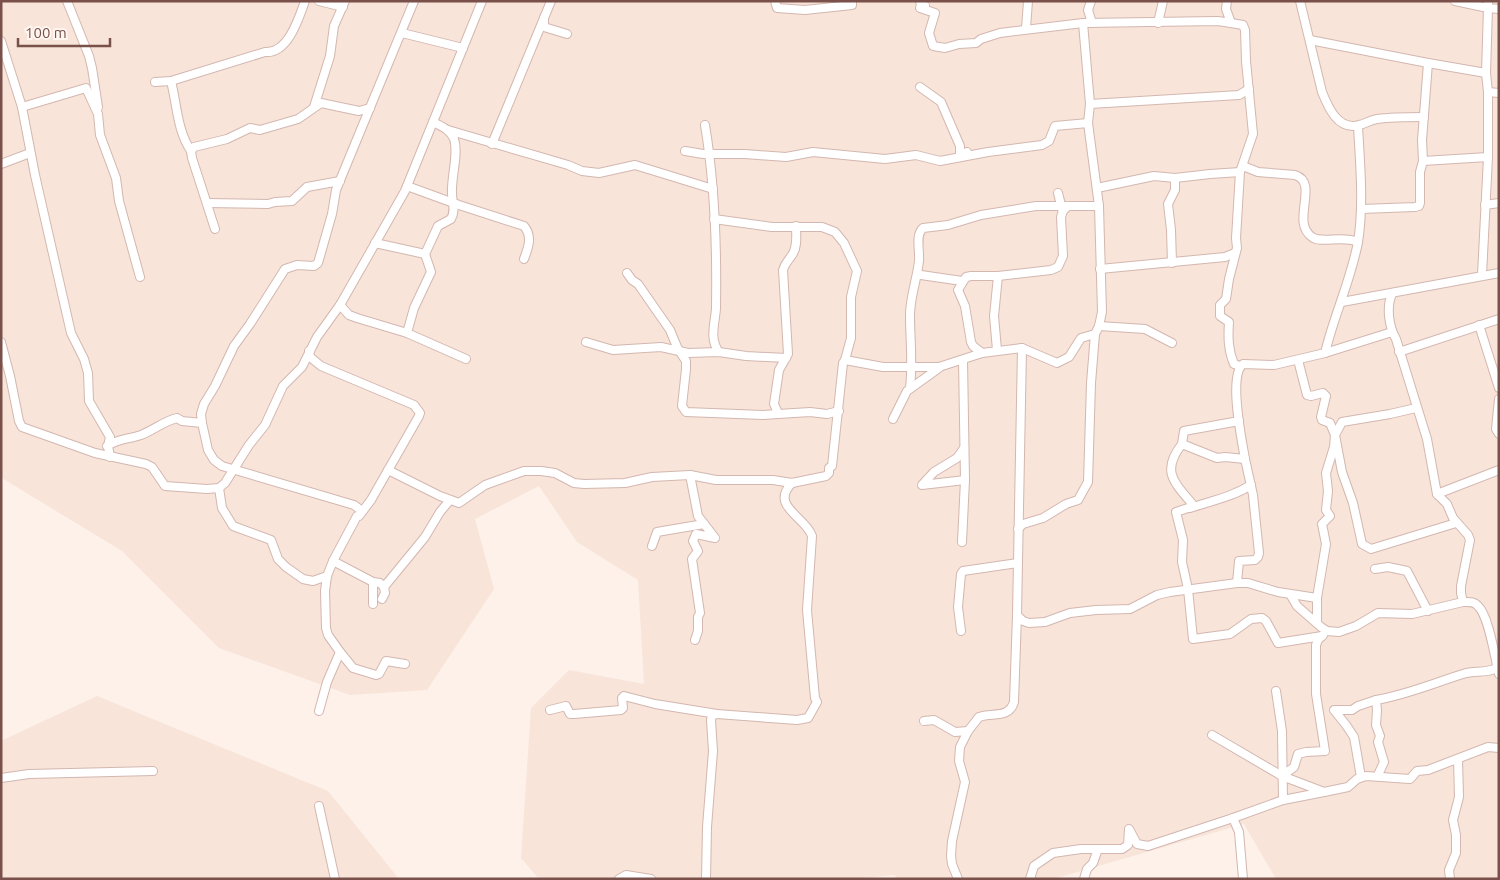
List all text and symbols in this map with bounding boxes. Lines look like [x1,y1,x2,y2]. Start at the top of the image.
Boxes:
scale bar [18,15,110,47]
text: 100 m [25,24,67,41]

